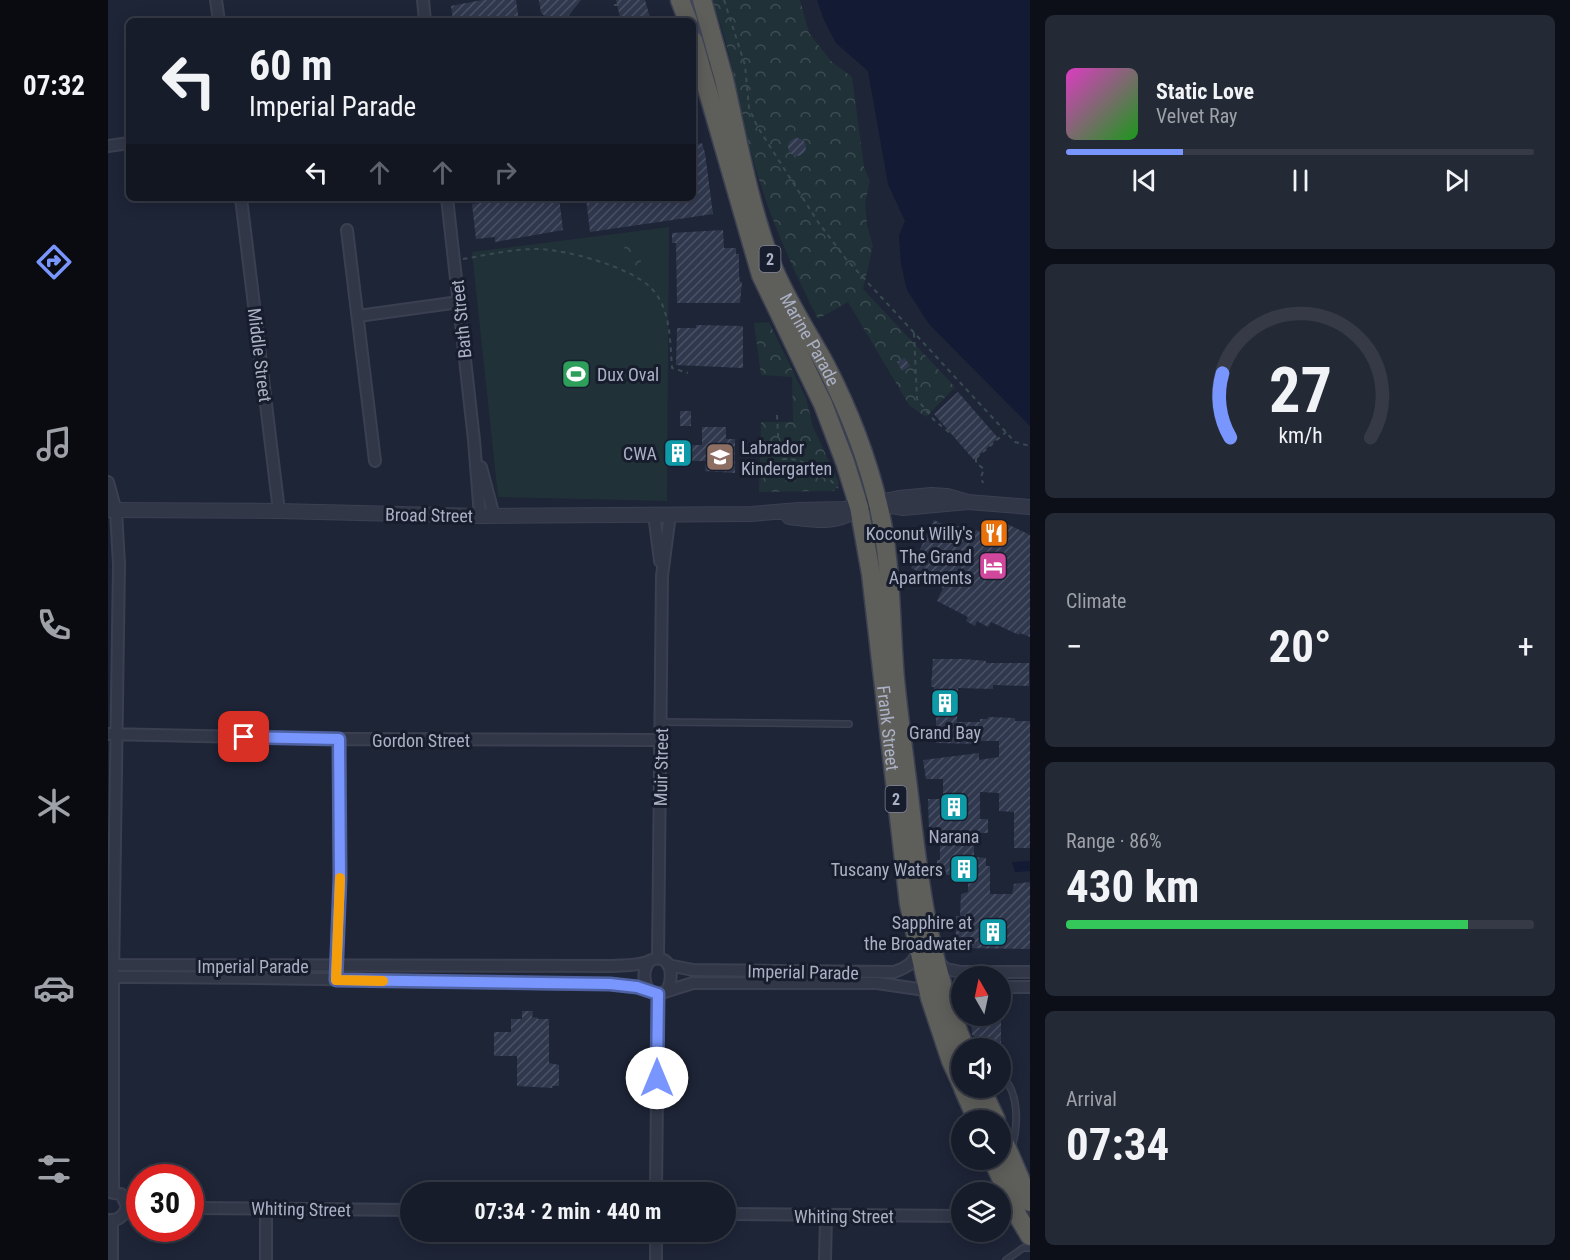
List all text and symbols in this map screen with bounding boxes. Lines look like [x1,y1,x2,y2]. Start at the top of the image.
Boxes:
text: 60 m [249,41,332,90]
icon: left [150,42,228,120]
text: 07:32 [23,70,85,102]
text: Static Love [1156,79,1254,104]
text: Imperial Parade [249,91,416,123]
text: Velvet Ray [1156,104,1237,128]
icon: left [300,156,333,189]
icon: ahead [363,156,396,189]
icon: ahead [426,156,459,189]
icon: right [489,156,522,189]
icon: previous [1128,164,1161,197]
icon: pause [1284,164,1317,197]
icon: next [1440,164,1473,197]
icon: directions [33,241,75,283]
road number: 2 [760,246,780,272]
street label: Bath Street [446,279,476,359]
street label: Marine Parade [776,289,844,389]
street label: Middle Street [244,307,276,403]
text: 27 [1268,354,1332,427]
sports icon: Dux Oval [560,358,592,390]
place label: Dux Oval [597,364,659,385]
icon: music [33,423,75,465]
text: km/h [1278,423,1322,448]
building icon: CWA [662,437,694,469]
place label: Labrador Kindergarten [741,437,832,479]
school or university icon: Labrador Kindergarten [704,441,736,473]
place label: CWA [623,443,658,464]
street label: Broad Street [385,504,473,526]
restaurant icon: Koconut Willy's [978,517,1010,549]
place label: Koconut Willy's [866,523,973,544]
place label: The Grand Apartments [889,546,972,588]
hotel icon: The Grand Apartments [977,550,1009,582]
text: Climate [1066,589,1126,613]
icon: phone [33,604,75,646]
text: 20° [1269,620,1332,673]
text: − [1066,627,1083,666]
text: + [1518,627,1534,666]
street label: Frank Street [873,684,904,772]
building icon: Grand Bay [929,687,961,719]
pin [218,711,269,762]
icon: arrive [227,720,260,753]
place label: Grand Bay [909,722,981,743]
street label: Muir Street [650,728,672,806]
street label: Gordon Street [372,730,470,751]
icon: climate [33,785,75,827]
road number: 2 [886,786,906,812]
building icon: Narana [938,791,970,823]
place label: Narana [929,826,979,847]
text: Range · 86% [1066,829,1162,853]
building icon: Tuscany Waters [948,853,980,885]
place label: Tuscany Waters [831,859,943,880]
text: 430 km [1066,860,1199,913]
place label: Sapphire at the Broadwater [864,912,973,954]
building icon: Sapphire at the Broadwater [977,916,1009,948]
street label: Imperial Parade [197,956,309,977]
street label: Imperial Parade [747,961,859,983]
north arrow [951,966,1011,1026]
map controls [951,966,1011,1242]
icon: car [33,967,75,1009]
button: sound [951,1038,1011,1098]
position arrow [625,1046,689,1110]
text: Arrival [1066,1087,1117,1111]
button: search [951,1110,1011,1170]
text: 07:34 [1066,1118,1169,1171]
icon: filters [33,1148,75,1190]
speed limit sign: 30 [126,1164,204,1242]
button: layers [951,1182,1011,1242]
street label: Whiting Street [251,1198,351,1220]
text: 07:34 · 2 min · 440 m [475,1199,661,1224]
street label: Whiting Street [794,1206,894,1227]

